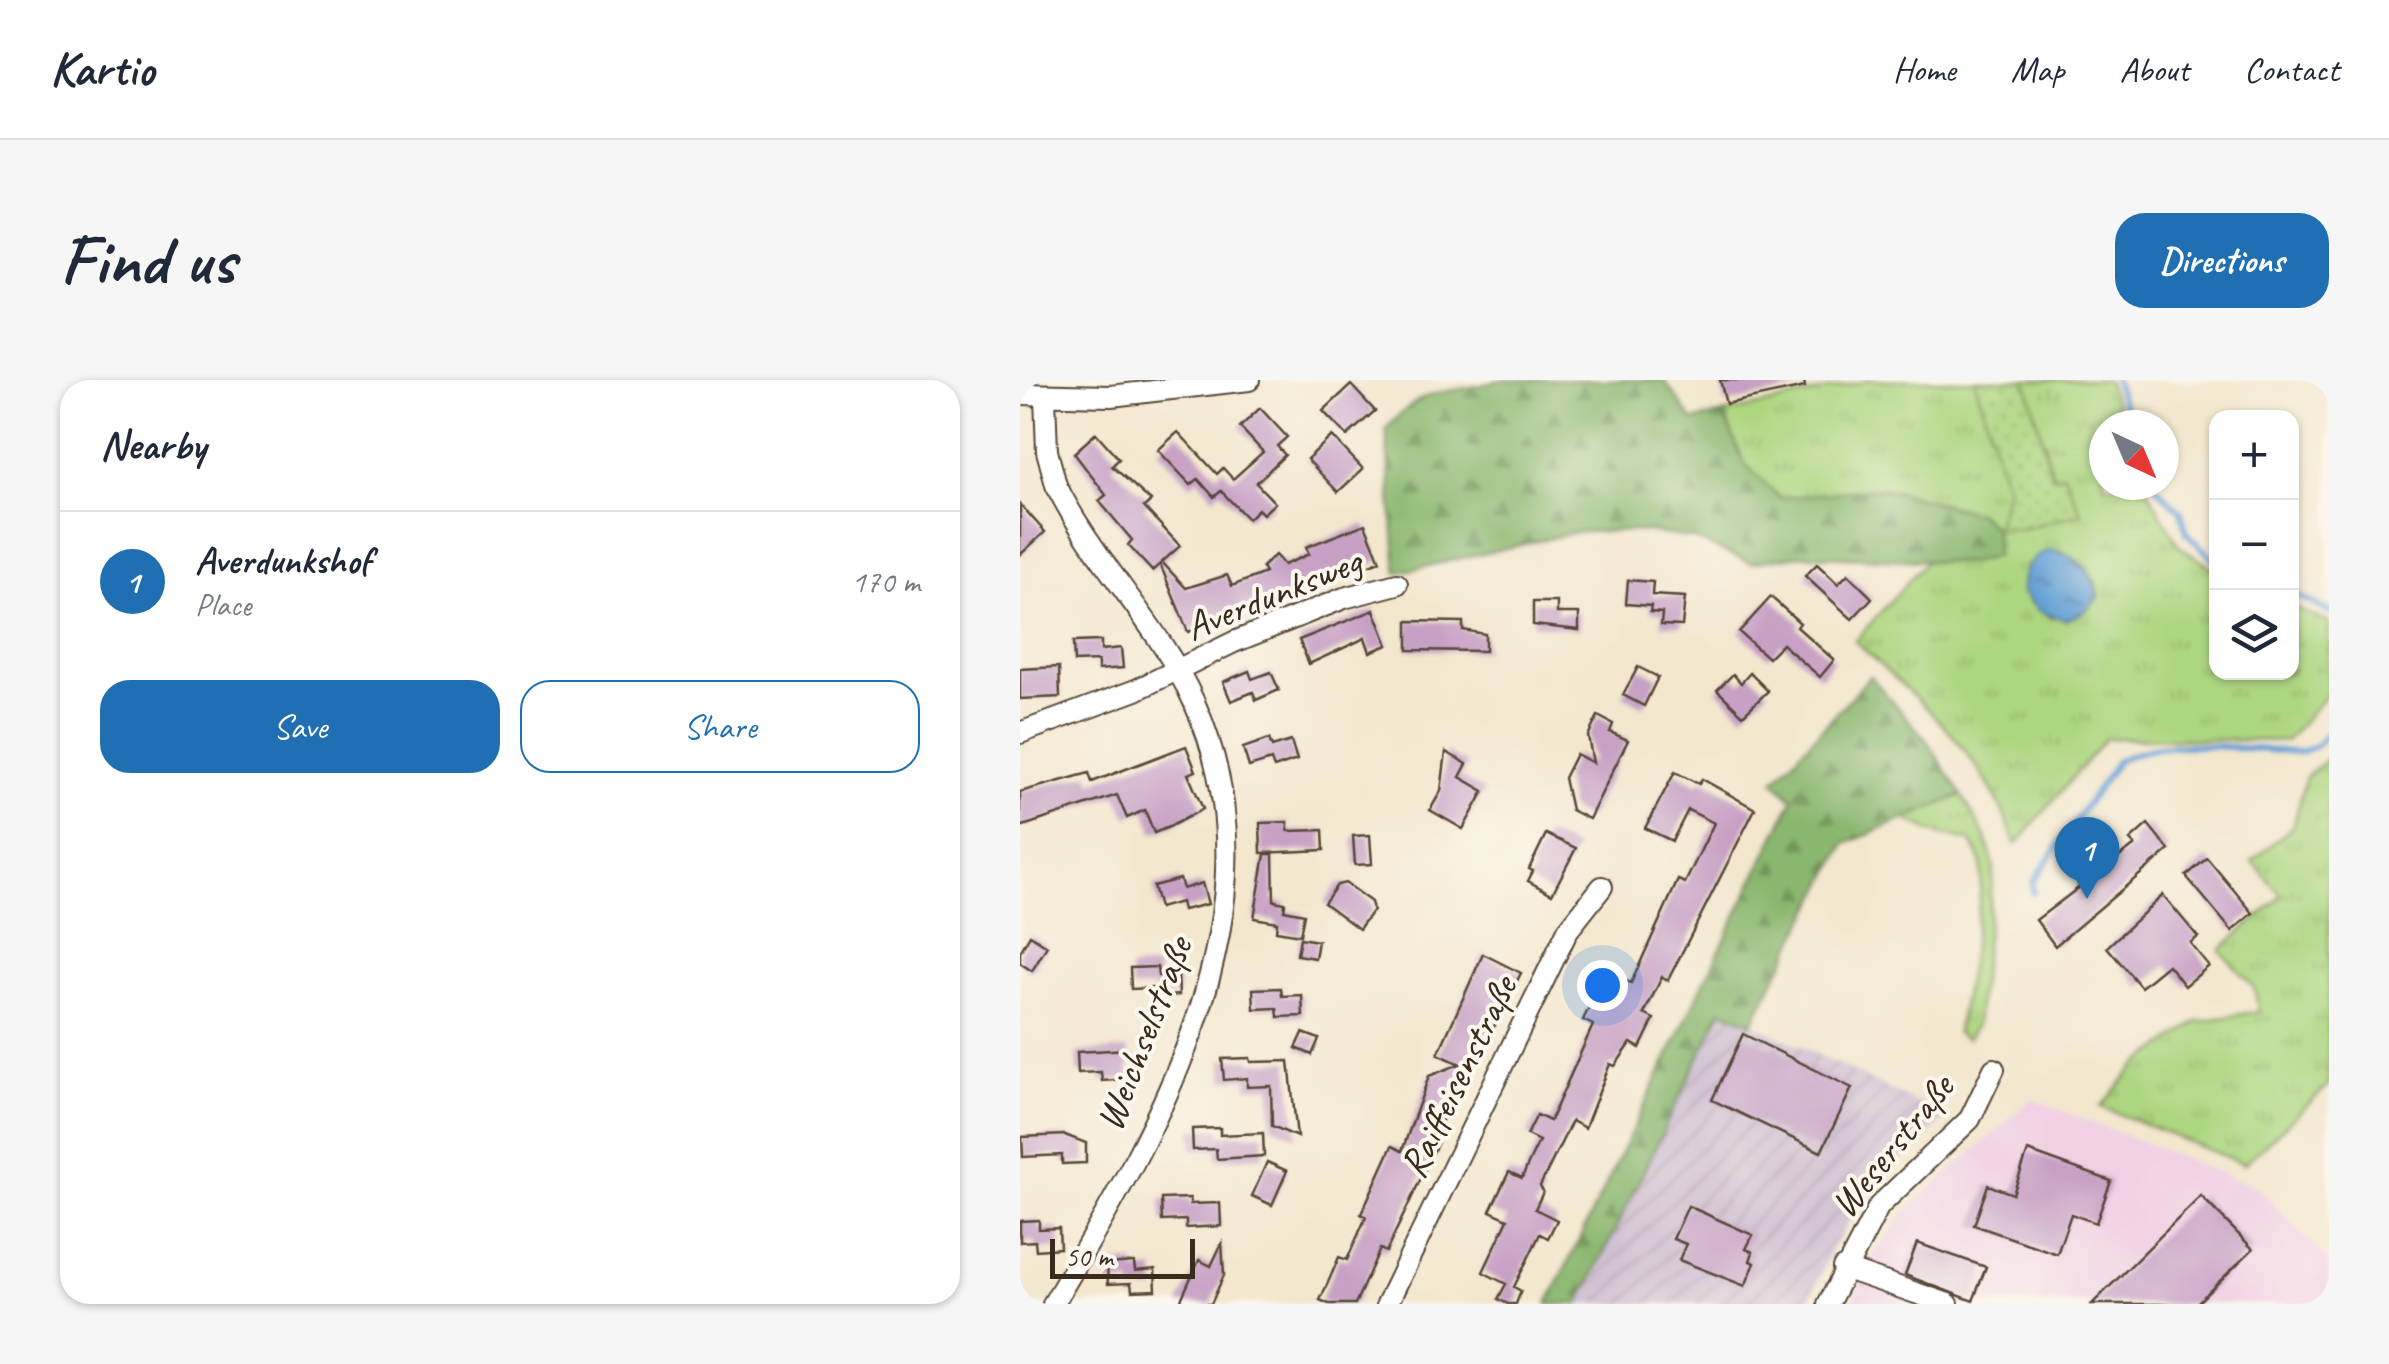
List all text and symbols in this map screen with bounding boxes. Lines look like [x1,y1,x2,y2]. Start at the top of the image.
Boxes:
text: Kartio [50,39,154,99]
text: Home [1893,47,1956,92]
text: Map [2011,47,2064,92]
text: About [2119,47,2189,92]
text: Contact [2244,47,2339,92]
button: Directions [2115,213,2329,308]
text: Find us [60,216,235,304]
north arrow [2089,410,2179,500]
map controls [2209,410,2299,680]
button: + [2209,410,2299,500]
text: Nearby [100,419,206,472]
button: − [2209,500,2299,590]
street label: Averdunksweg [1178,535,1371,652]
text: Averdunkshof [195,537,371,584]
text: 1 [125,561,140,602]
text: 170 m [851,561,920,602]
text: Place [195,584,251,625]
button: layers [2209,590,2299,680]
button: Save [100,680,500,773]
button: Share [520,680,920,773]
pin: 1 [2054,816,2120,899]
street label: Weichselstraße [1084,928,1205,1138]
your location [1577,960,1628,1011]
street label: Raiffeisenstraße [1388,965,1530,1186]
street label: Weserstraße [1819,1062,1967,1228]
scale bar [1050,1234,1195,1278]
text: 50 m [1065,1239,1113,1274]

